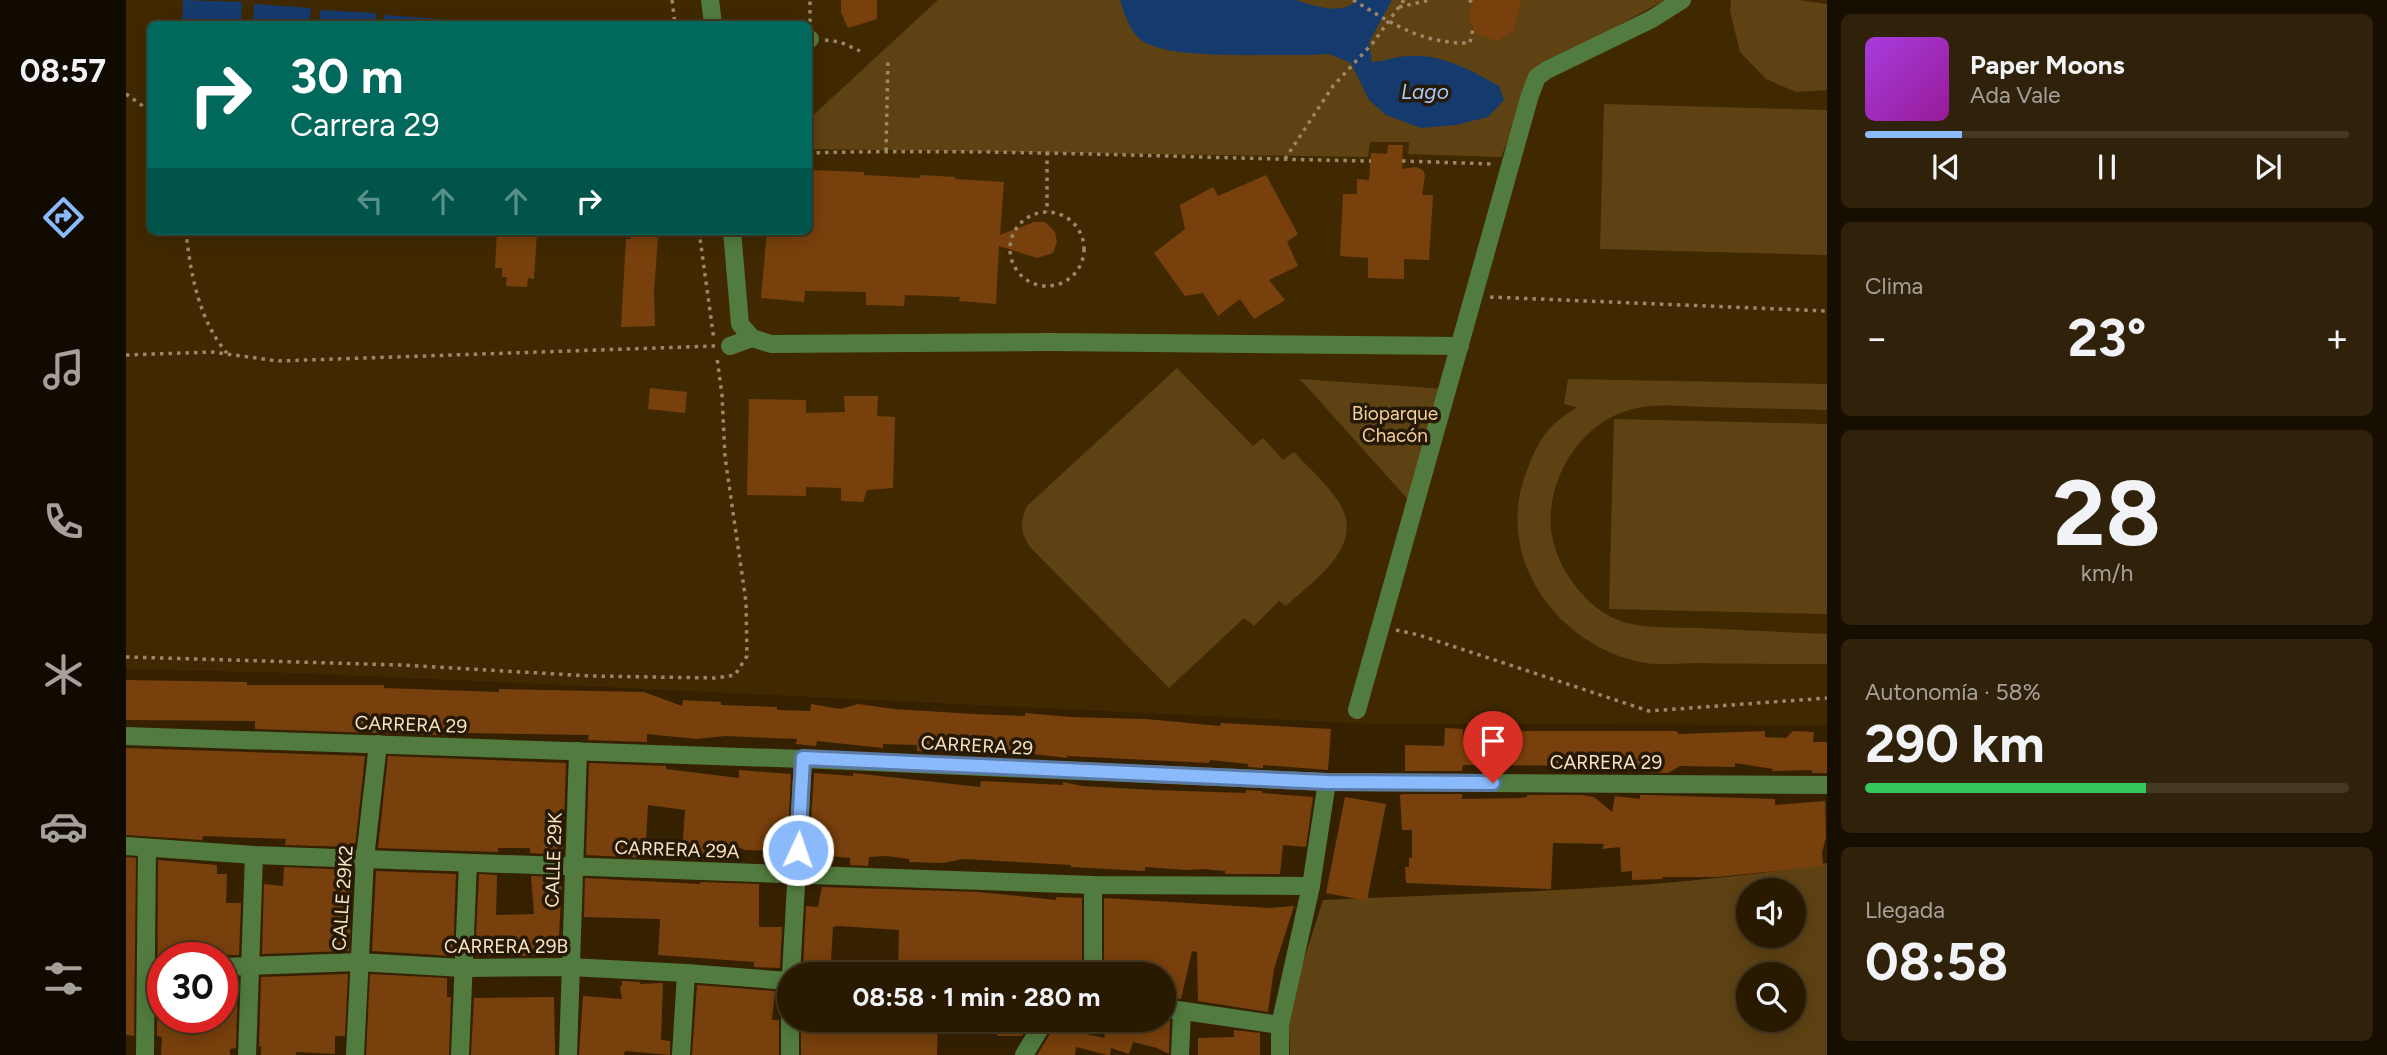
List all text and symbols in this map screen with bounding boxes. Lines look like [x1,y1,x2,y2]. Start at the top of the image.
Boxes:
text: 30 m [290,46,403,105]
icon: right [175,49,266,140]
text: Paper Moons [1970,49,2125,81]
text: 08:57 [20,52,106,90]
water label: Lago [1401,79,1449,104]
text: Ada Vale [1970,81,2061,109]
text: Carrera 29 [290,106,440,144]
icon: previous [1927,148,1965,186]
icon: pause [2088,148,2126,186]
icon: next [2249,148,2287,186]
icon: left [351,182,389,220]
icon: ahead [424,182,462,220]
icon: ahead [497,182,535,220]
icon: right [570,182,608,220]
icon: directions [39,193,88,242]
text: Clima [1865,272,1923,300]
text: 23° [2068,307,2146,369]
text: − [1865,315,1889,361]
text: + [2325,315,2349,361]
icon: music [39,345,88,394]
park label: Bioparque Chacón [1352,402,1438,447]
text: 28 [2053,459,2161,568]
icon: phone [39,497,88,546]
text: km/h [2081,559,2133,587]
icon: climate [39,650,88,699]
text: Autonomía · 58% [1865,678,2041,706]
street label: CARRERA 29 [354,711,468,738]
pin [1463,711,1523,783]
text: 290 km [1865,713,2045,775]
icon: arrive [1474,722,1512,760]
street label: CARRERA 29 [920,731,1034,760]
street label: CARRERA 29 [1550,751,1662,774]
icon: car [39,802,88,851]
street label: CALLE 29K [540,812,567,908]
position arrow [761,813,835,887]
street label: CARRERA 29A [614,836,740,863]
street label: CALLE 29K2 [327,844,358,952]
map controls [1736,878,1806,1032]
button: sound [1736,878,1806,948]
text: Llegada [1865,896,1945,924]
text: 08:58 [1865,931,2008,993]
street label: CARRERA 29B [444,935,568,958]
speed limit sign: 30 [147,942,238,1033]
icon: filters [39,954,88,1003]
button: search [1736,962,1806,1032]
text: 08:58 · 1 min · 280 m [853,981,1100,1013]

